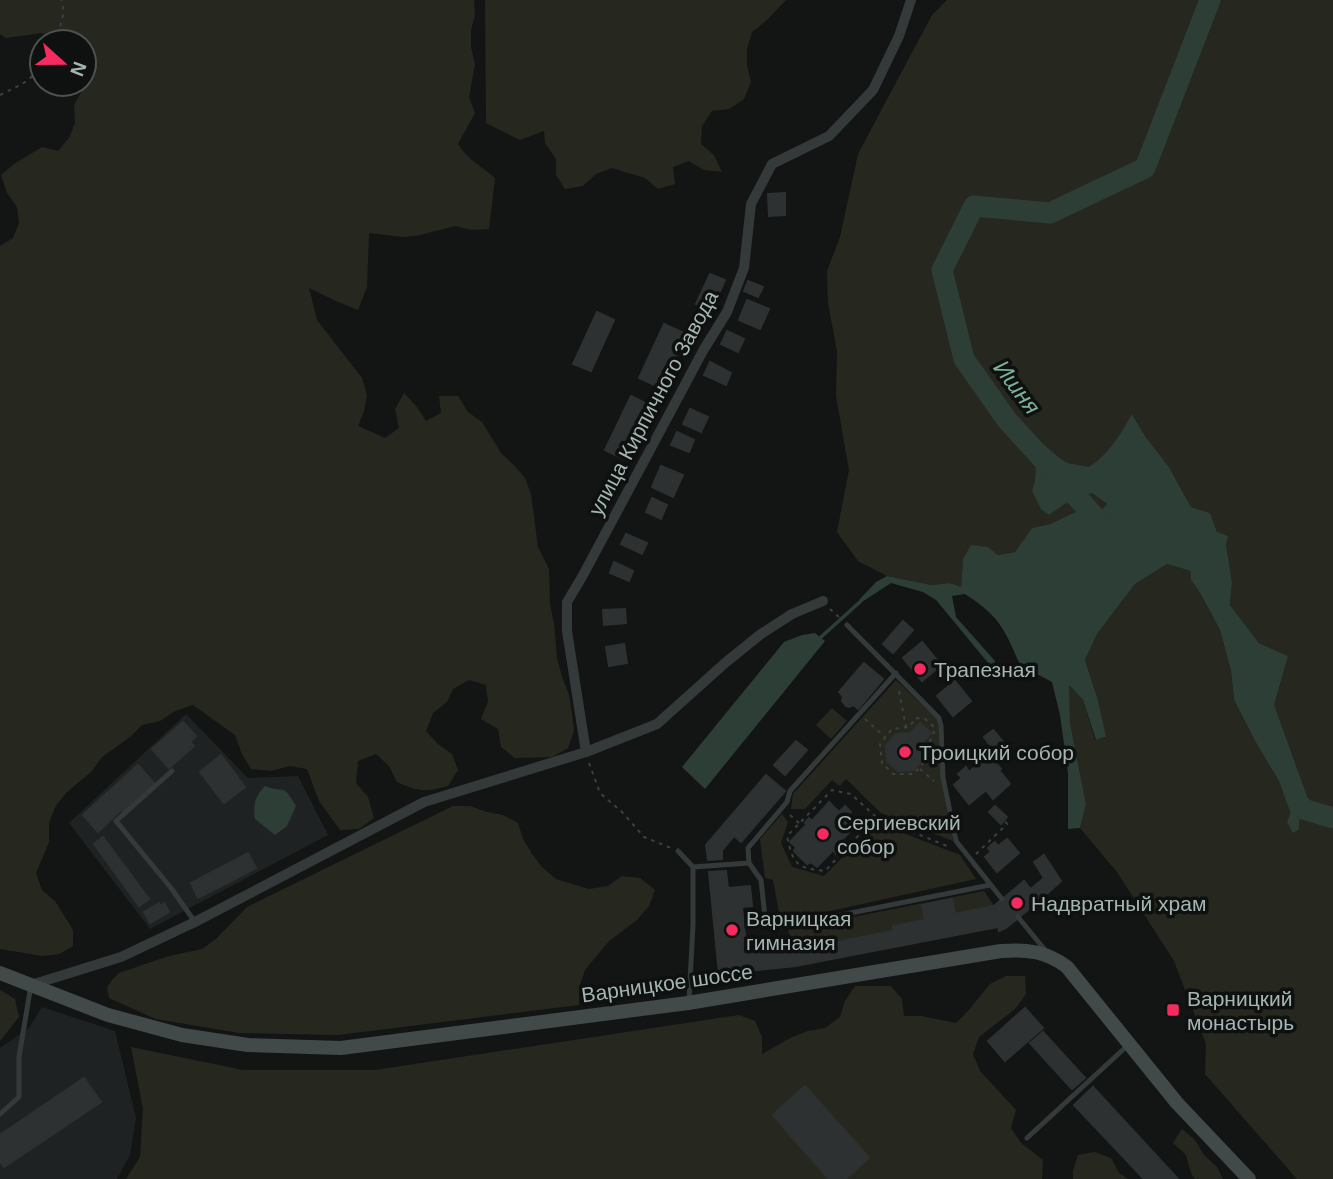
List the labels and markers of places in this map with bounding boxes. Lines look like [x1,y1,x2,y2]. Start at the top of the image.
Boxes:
place label: Трапезная [934,658,1036,681]
marker: Трапезная [912,661,928,677]
place label: Троицкий собор [919,741,1074,764]
marker: Троицкий собор [897,744,913,760]
place label: Сергиевский собор [837,811,961,858]
marker: Сергиевский собор [815,826,831,842]
place label: Надвратный храм [1031,892,1206,915]
marker: Надвратный храм [1009,895,1025,911]
place label: Варницкая гимназия [746,907,851,954]
marker: Варницкая гимназия [724,922,740,938]
place label: Варницкий монастырь [1187,987,1294,1034]
marker: Варницкий монастырь [1165,1002,1181,1018]

